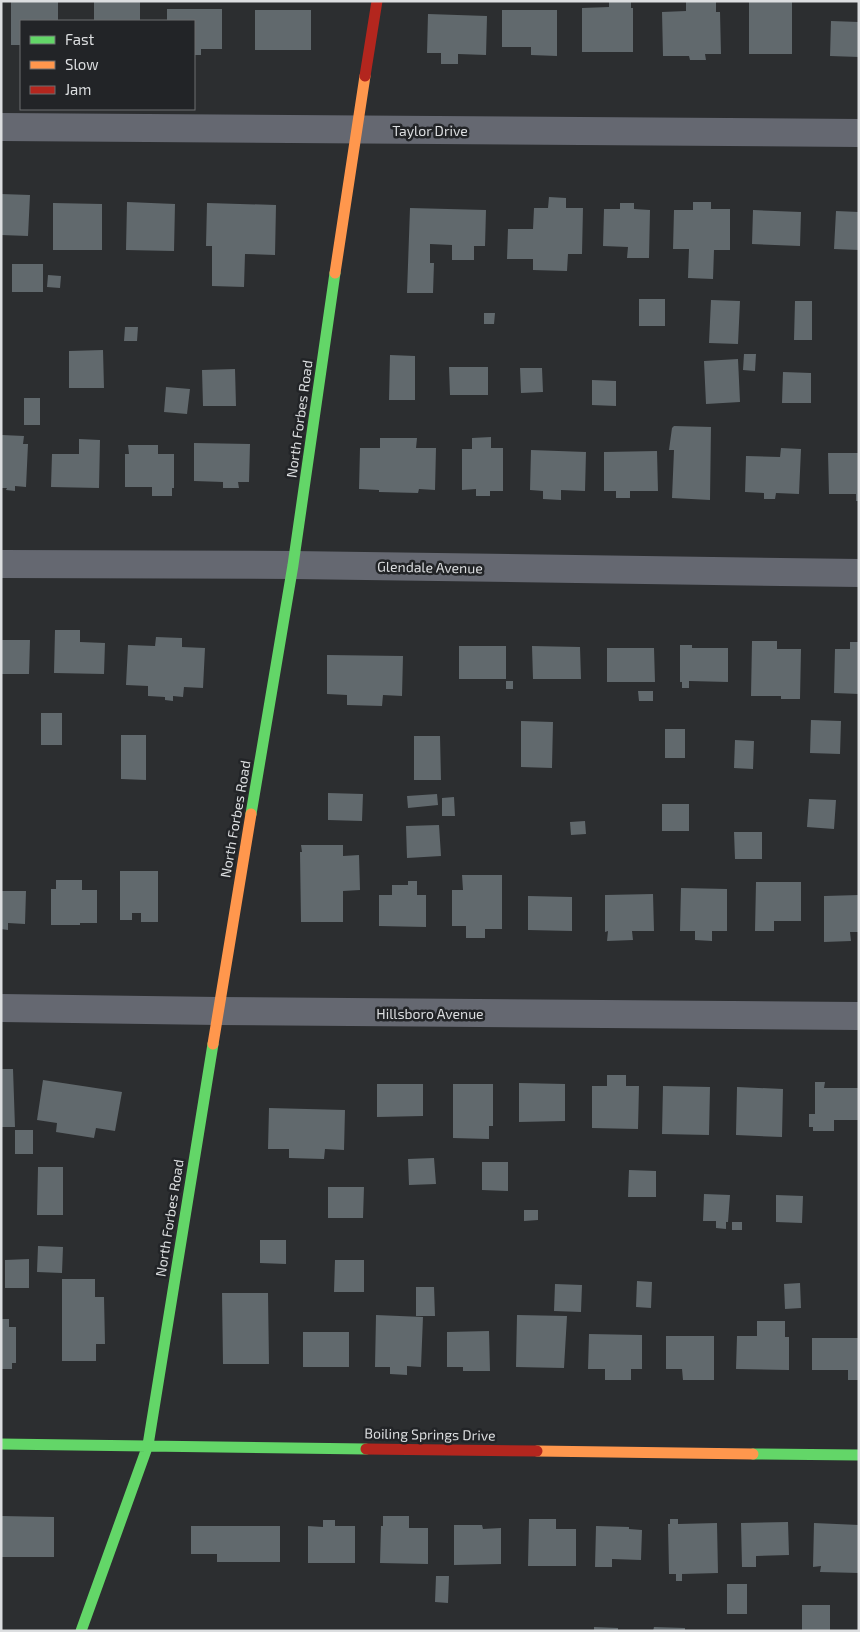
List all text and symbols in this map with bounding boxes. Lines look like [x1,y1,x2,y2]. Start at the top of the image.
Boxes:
legend [20,20,195,110]
text: Fast [65,30,95,48]
text: Slow [65,55,99,73]
text: Jam [65,80,91,98]
street label: Taylor Drive [392,122,468,139]
street label: North Forbes Road [282,359,316,479]
street label: Glendale Avenue [377,558,483,576]
street label: North Forbes Road [216,759,254,879]
street label: Hillsboro Avenue [376,1005,484,1022]
street label: North Forbes Road [151,1158,187,1278]
street label: Boiling Springs Drive [364,1424,496,1444]

